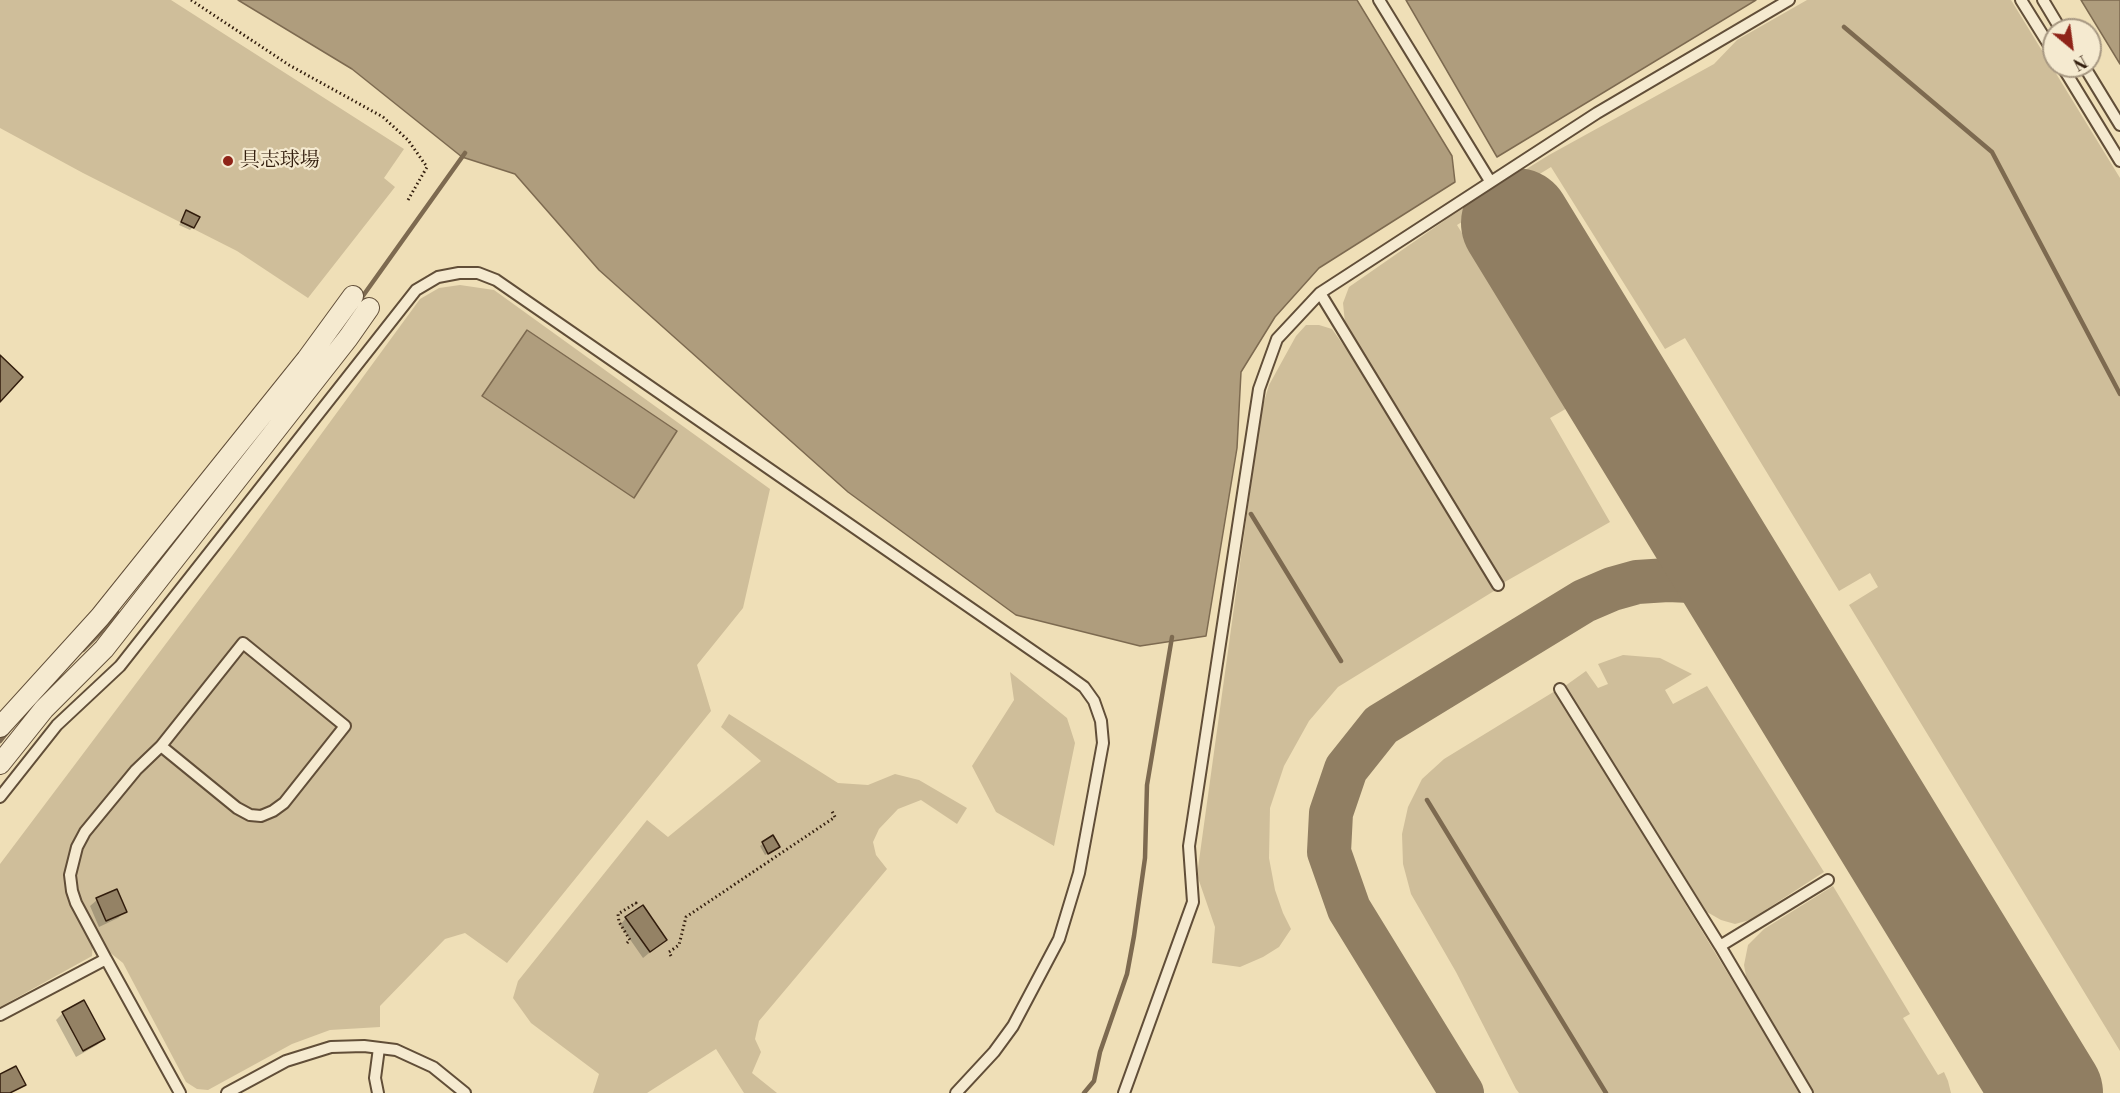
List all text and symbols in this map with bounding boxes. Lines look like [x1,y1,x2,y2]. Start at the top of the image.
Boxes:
north arrow [2042,18,2102,78]
text: N [2069,50,2090,74]
place label: 具志球場 [240,149,320,173]
marker: 具志球場 [221,154,235,168]

